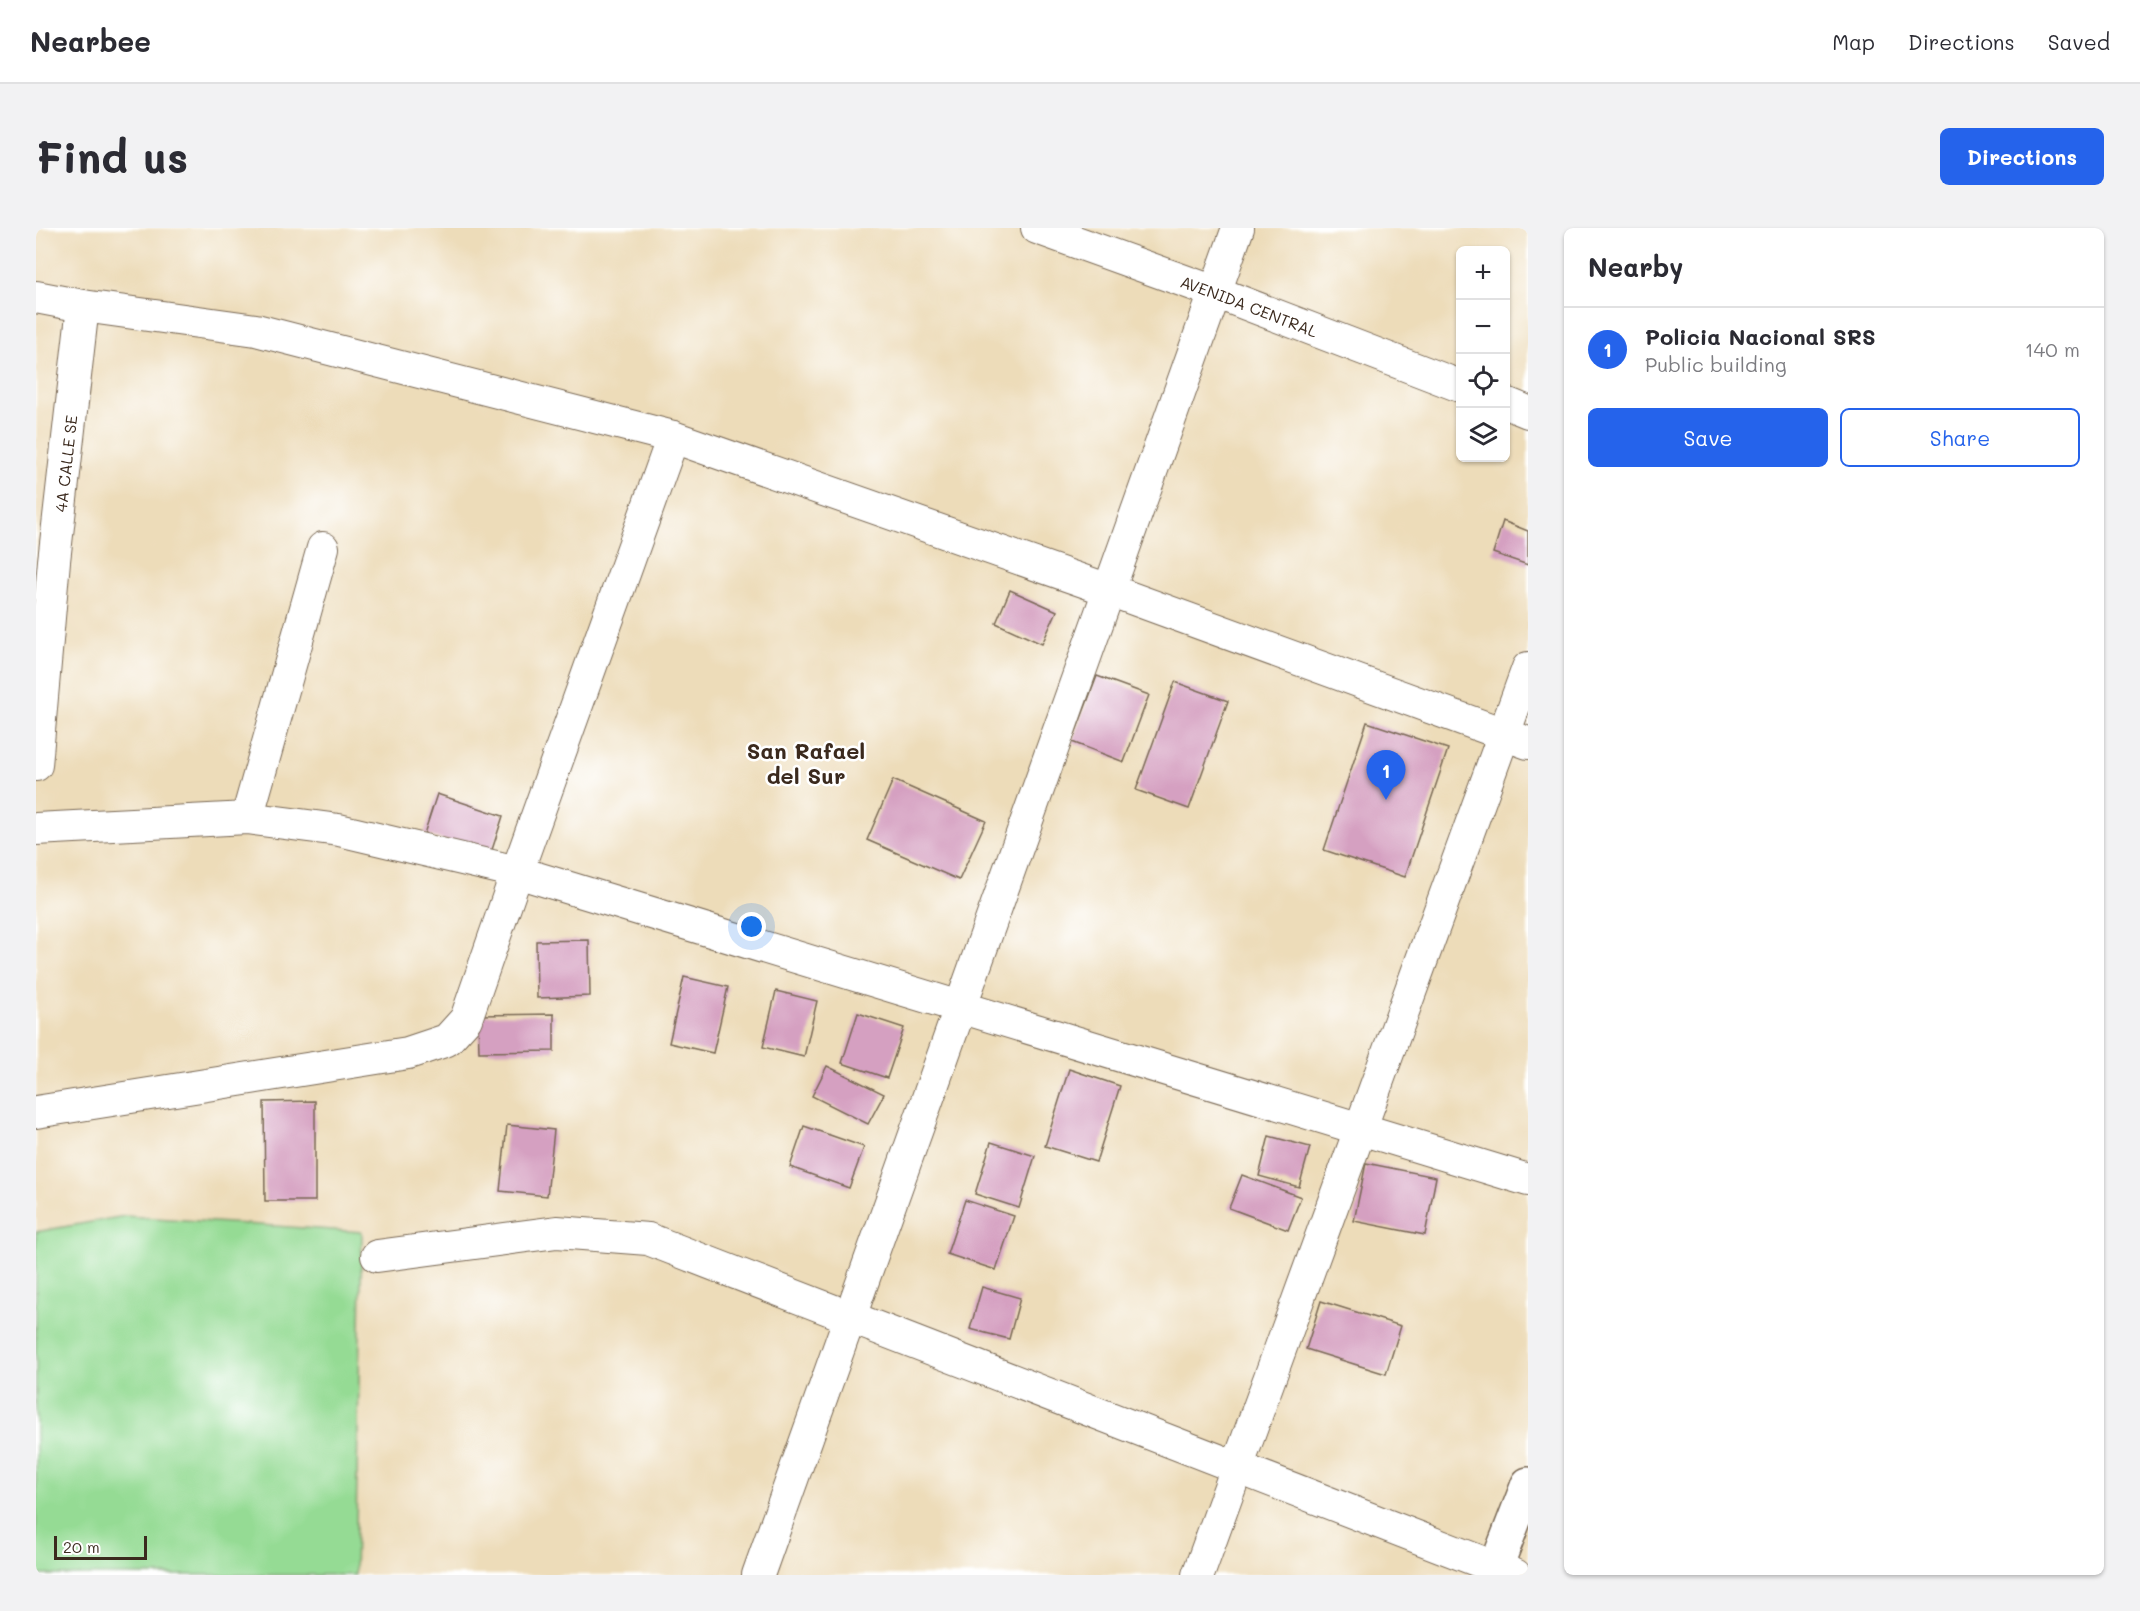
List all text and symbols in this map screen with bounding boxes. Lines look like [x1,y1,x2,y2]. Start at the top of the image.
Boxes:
text: Nearbee [30,23,151,59]
text: Map [1832,28,1875,55]
text: Directions [1908,28,2015,55]
text: Saved [2048,28,2110,55]
button: Directions [1940,128,2104,185]
text: Find us [36,129,188,184]
map controls [1456,246,1510,462]
button: + [1456,246,1510,300]
text: Nearby [1588,250,1683,284]
street label: AVENIDA CENTRAL [1178,270,1322,341]
button: − [1456,300,1510,354]
text: Policia Nacional SRS [1645,322,1876,351]
text: 1 [1603,336,1612,362]
text: 140 m [2025,336,2080,362]
text: Public building [1645,351,1787,377]
button: locate [1456,354,1510,408]
button: layers [1456,408,1510,462]
button: Save [1588,408,1828,467]
button: Share [1840,408,2080,467]
street label: 4A CALLE SE [49,414,81,513]
district label: San Rafael del Sur [747,736,865,790]
pin: 1 [1366,750,1406,800]
your location [737,912,766,941]
scale bar [54,1533,147,1560]
text: 20 m [63,1536,100,1557]

